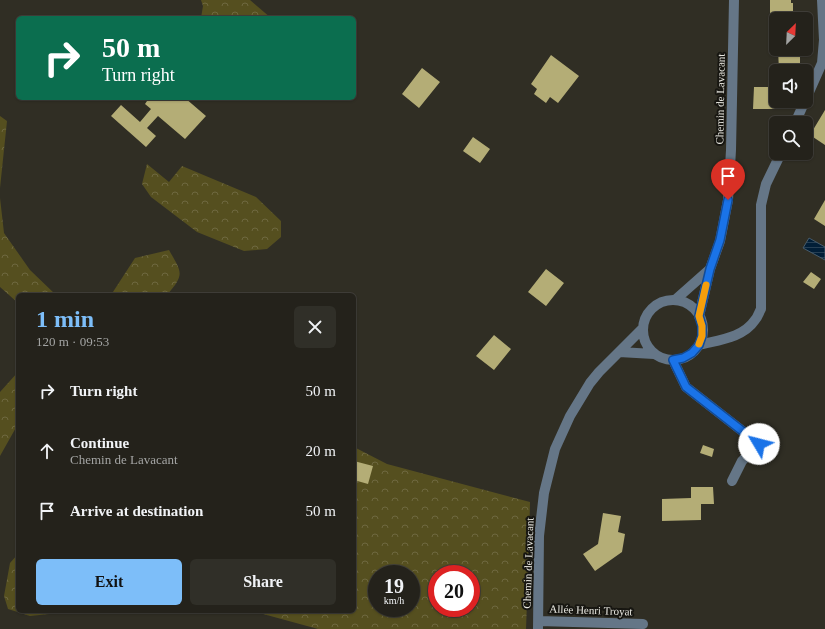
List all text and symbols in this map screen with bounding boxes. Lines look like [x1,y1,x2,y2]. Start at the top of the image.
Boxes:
north arrow [769,12,813,56]
map controls [769,12,813,160]
icon: right [36,32,88,84]
text: 50 m [102,32,160,63]
street label: Chemin de Lavacant [713,53,727,145]
button: sound [769,64,813,108]
text: Turn right [102,65,175,85]
button: search [769,116,813,160]
pin [711,159,745,200]
icon: arrive [717,165,739,187]
text: 1 min [36,306,94,332]
button: close [294,306,336,348]
text: 120 m · 09:53 [36,334,109,349]
icon: right [36,380,58,402]
text: Turn right [70,383,137,399]
text: 50 m [306,383,336,399]
position arrow [738,423,780,465]
text: Continue [70,435,129,451]
icon: ahead [36,440,58,462]
text: 20 m [306,443,336,459]
text: Chemin de Lavacant [70,452,178,467]
icon: arrive [36,500,58,522]
text: Arrive at destination [70,503,203,519]
text: 50 m [306,503,336,519]
street label: Chemin de Lavacant [520,517,536,609]
button: Exit [36,559,182,605]
button: Share [190,559,336,605]
speed limit sign: 20 [428,565,480,617]
text: 19 [384,575,404,597]
text: km/h [384,595,404,606]
street label: Allée Henri Troyat [549,603,633,617]

